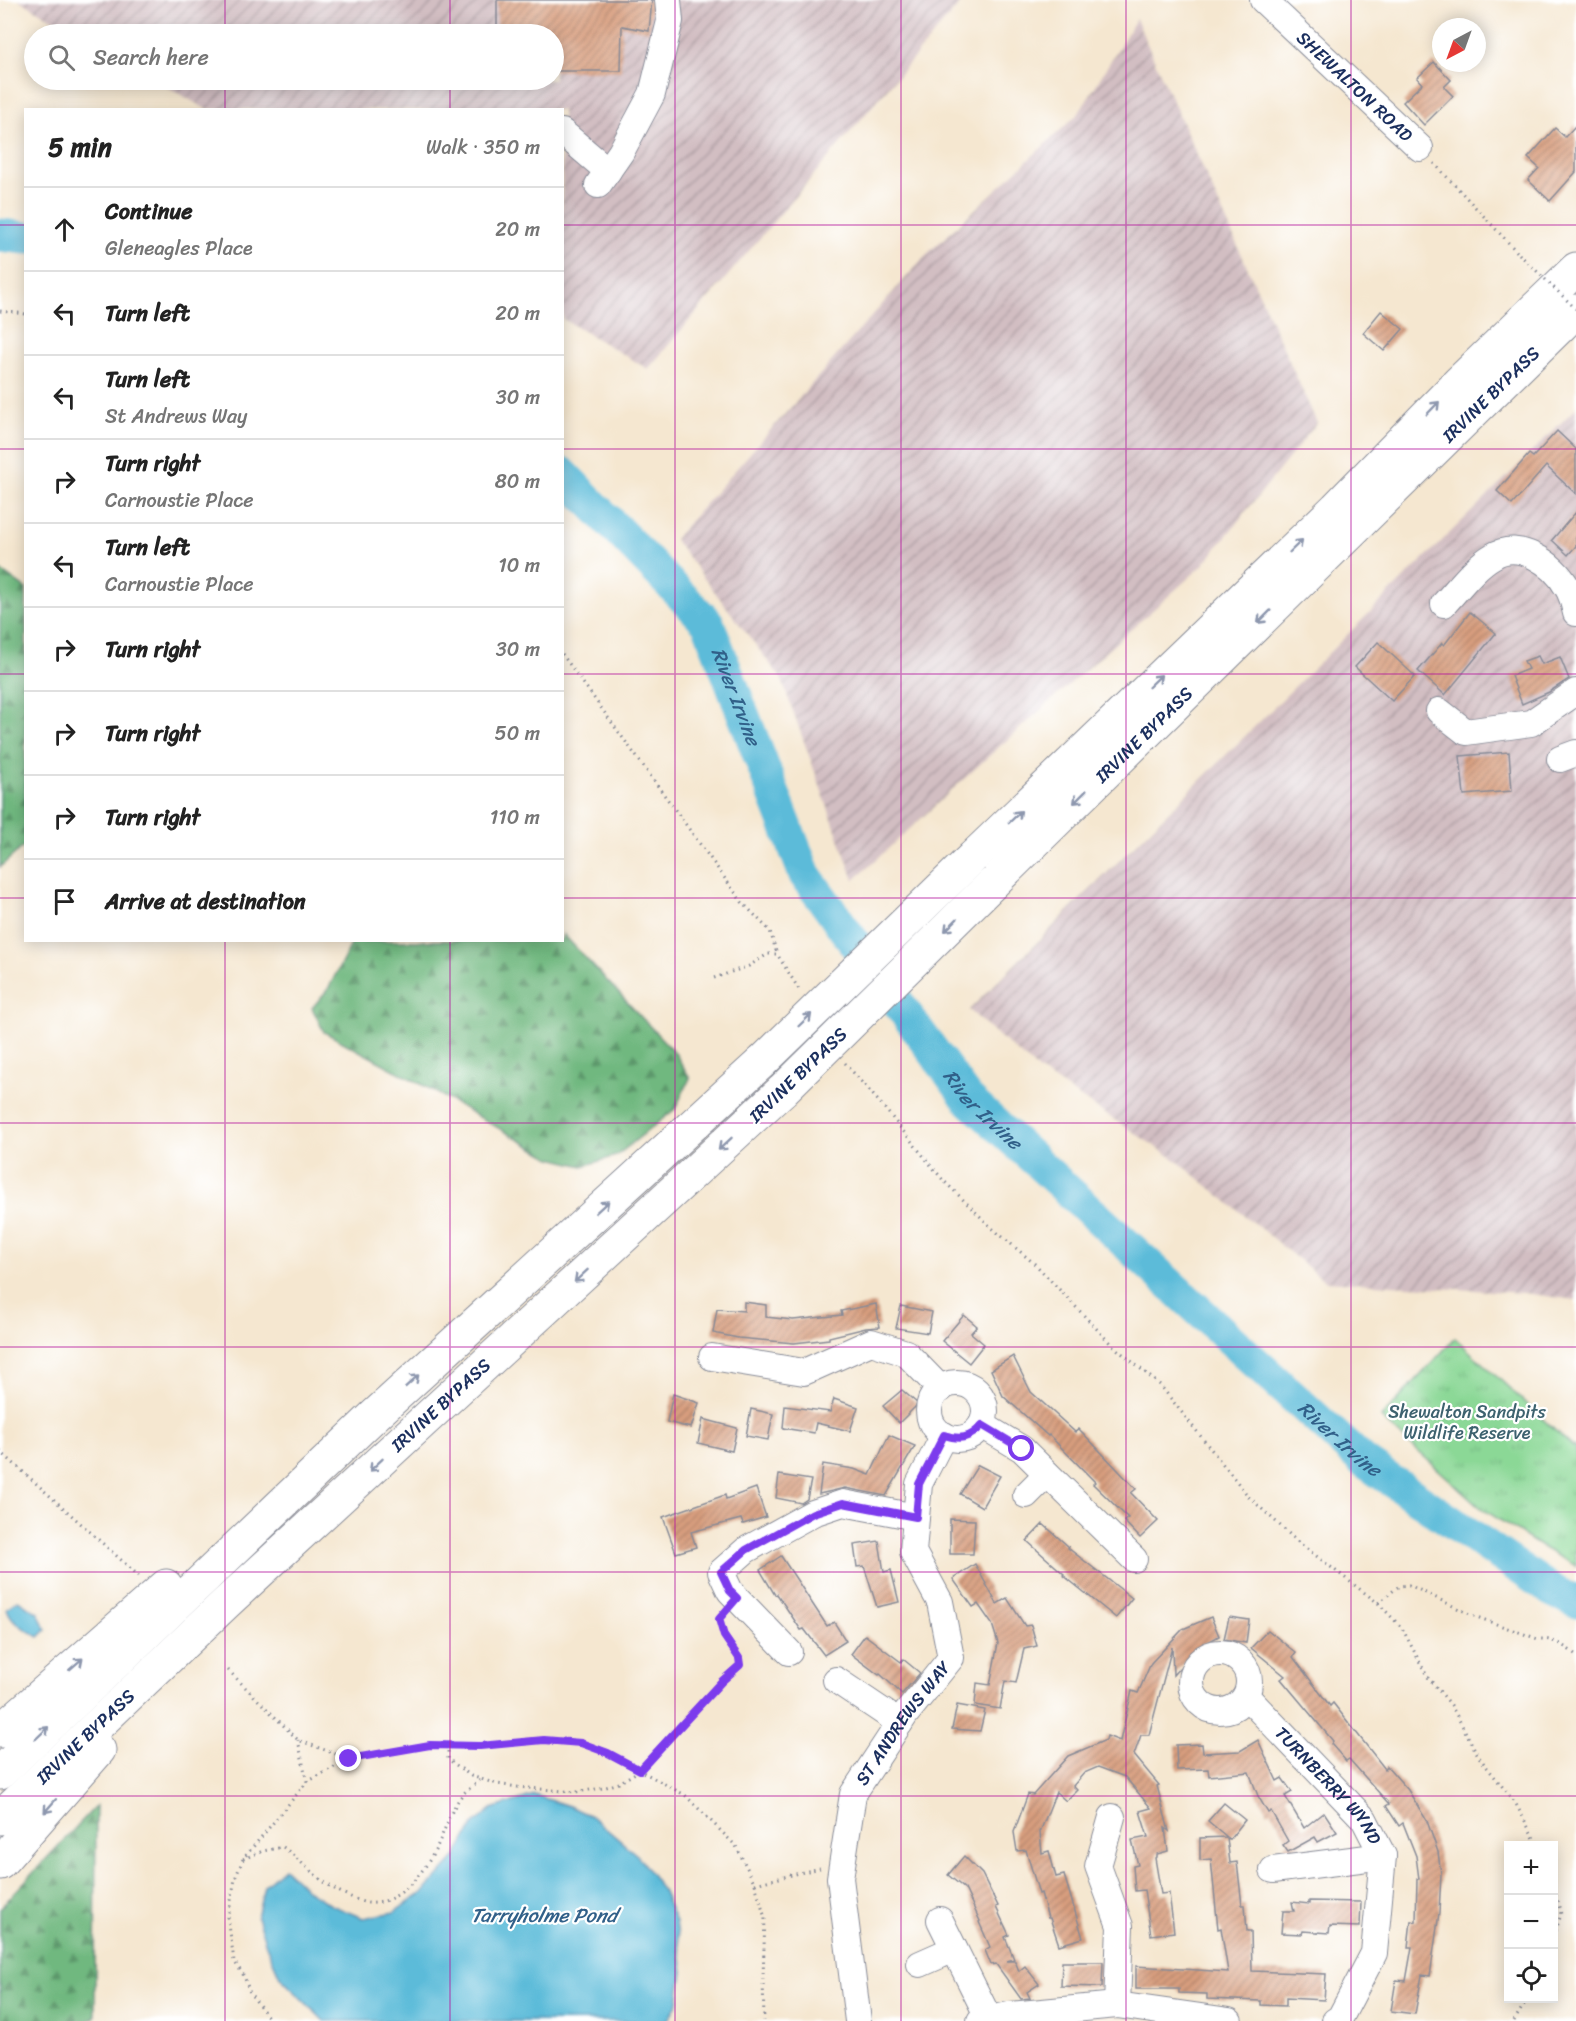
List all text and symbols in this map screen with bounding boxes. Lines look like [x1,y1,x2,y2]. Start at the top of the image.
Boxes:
north arrow [1432,18,1486,72]
street label: SHEWALTON ROAD [1289,23,1421,150]
search box [24,24,564,90]
text: Search here [93,38,209,77]
icon: search [45,41,78,74]
text: 5 min [48,124,112,170]
text: Walk · 350 m [426,130,540,165]
text: Continue [105,192,193,231]
text: 20 m [495,212,540,247]
icon: ahead [48,213,81,246]
text: Gleneagles Place [105,231,253,266]
text: Turn left [105,294,190,333]
text: 20 m [495,296,540,331]
icon: left [48,297,81,330]
street label: IRVINE BYPASS [1433,338,1548,451]
text: Turn left [105,360,190,399]
text: 30 m [496,380,540,415]
icon: left [48,381,81,414]
text: St Andrews Way [105,399,247,434]
one-way arrow [1426,401,1441,416]
text: Turn right [105,444,200,483]
text: 80 m [495,464,540,499]
icon: right [48,465,81,498]
text: Carnoustie Place [105,483,253,518]
text: Turn left [105,528,190,567]
one-way arrow [1288,540,1303,554]
text: 10 m [498,548,540,583]
icon: left [48,549,81,582]
text: Carnoustie Place [105,567,253,602]
one-way arrow [1257,609,1272,624]
text: Turn right [105,630,200,669]
text: 30 m [496,632,540,667]
icon: right [48,633,81,666]
water label: River Irvine [701,642,772,752]
one-way arrow [1148,674,1163,689]
street label: IRVINE BYPASS [1087,679,1201,792]
text: Turn right [105,714,200,753]
text: 50 m [495,716,540,751]
icon: right [48,717,81,750]
one-way arrow [1073,790,1088,805]
text: Turn right [105,798,200,837]
text: 110 m [490,800,540,835]
icon: right [48,801,81,834]
one-way arrow [1007,809,1022,824]
text: Arrive at destination [105,882,306,921]
icon: arrive [48,885,81,918]
one-way arrow [943,918,958,932]
one-way arrow [797,1013,812,1027]
street label: IRVINE BYPASS [740,1019,855,1132]
water label: River Irvine [934,1061,1032,1160]
one-way arrow [718,1137,733,1151]
one-way arrow [594,1200,609,1214]
one-way arrow [574,1269,589,1283]
street label: IRVINE BYPASS [382,1350,499,1461]
one-way arrow [404,1374,419,1388]
water label: River Irvine [1290,1392,1390,1487]
park label: Shewalton Sandpits Wildlife Reserve [1388,1396,1546,1449]
route start [1008,1435,1034,1461]
one-way arrow [369,1458,384,1472]
street label: ST ANDREWS WAY [847,1653,960,1792]
one-way arrow [68,1658,84,1671]
street label: IRVINE BYPASS [27,1681,143,1793]
street label: TURNBERRY WYND [1267,1719,1391,1850]
one-way arrow [35,1726,50,1740]
route end [335,1745,361,1771]
one-way arrow [43,1799,57,1814]
map controls [1504,1841,1558,2003]
button: + [1504,1841,1558,1895]
button: − [1504,1895,1558,1949]
water label: Tarryholme Pond [471,1898,623,1933]
button: locate [1504,1949,1558,2003]

